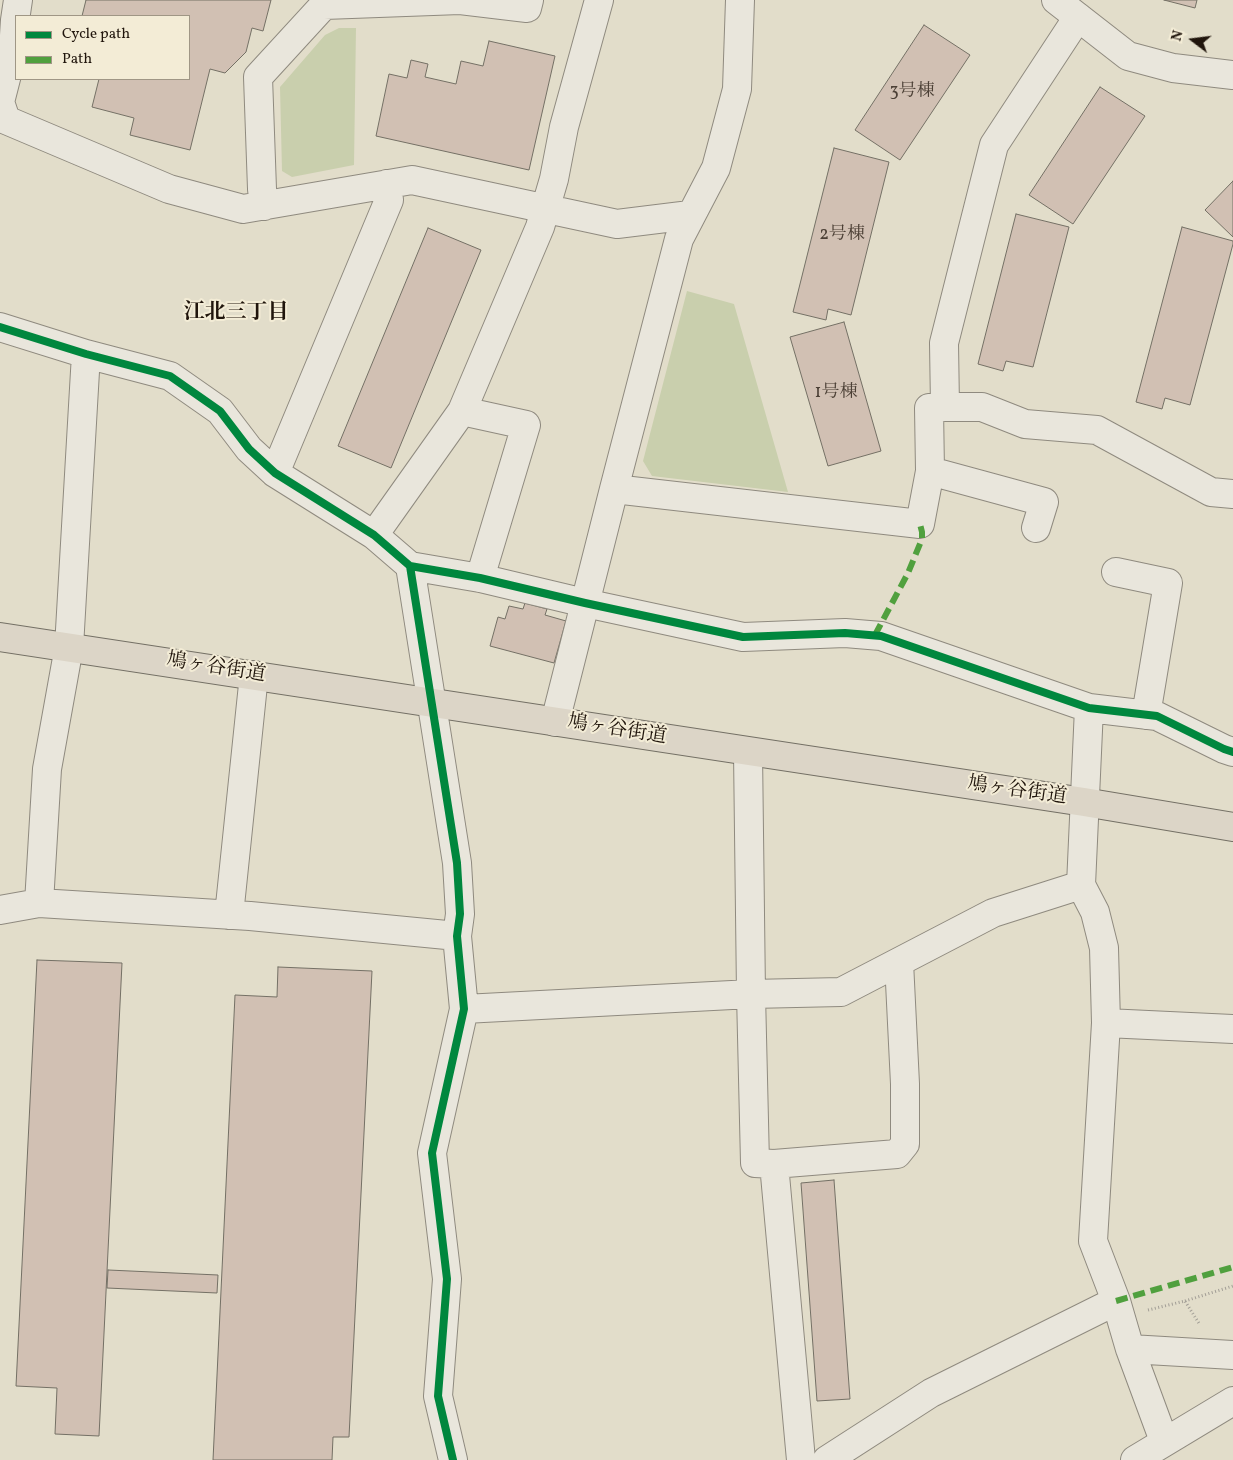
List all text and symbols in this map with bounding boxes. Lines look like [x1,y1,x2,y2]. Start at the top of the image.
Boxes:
legend [15,15,190,80]
north arrow [1168,15,1218,65]
text: Cycle path [62,24,130,45]
text: N [1168,29,1189,43]
text: Path [62,49,92,70]
house number: 3号棟 [889,82,935,104]
house number: 2号棟 [819,225,865,247]
district label: 江北三丁目 [184,301,288,327]
house number: 1号棟 [815,383,857,405]
street label: 鳩ヶ谷街道 [165,649,267,689]
street label: 鳩ヶ谷街道 [566,711,668,751]
street label: 鳩ヶ谷街道 [966,773,1068,811]

